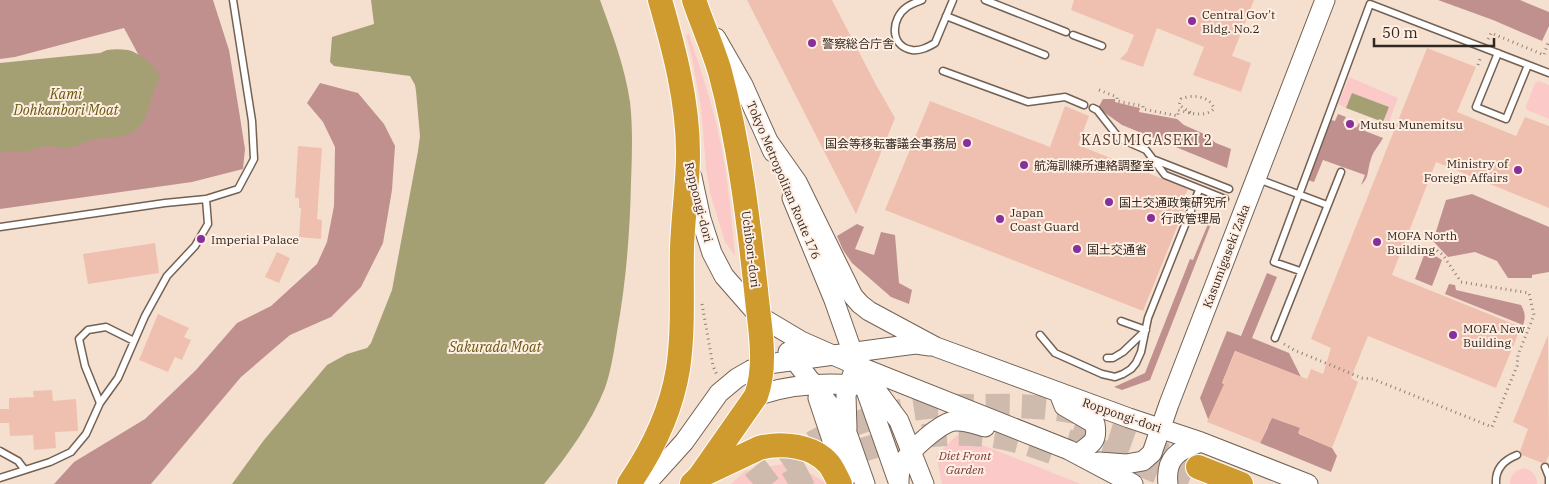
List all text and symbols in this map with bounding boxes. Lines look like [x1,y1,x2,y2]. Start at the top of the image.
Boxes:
place label: Central Gov't Bldg. No.2 [1202,7,1275,36]
marker: Central Gov't Bldg. No.2 [1186,15,1198,27]
scale bar [1374,15,1494,47]
text: 50 m [1382,23,1418,42]
place label: 警察総合庁舎 [822,36,894,51]
marker: 警察総合庁舎 [806,37,818,49]
water label: Kami Dohkanbori Moat [13,85,120,119]
street label: Tokyo Metropolitan Route 176 [744,99,824,261]
place label: Mutsu Munemitsu [1360,117,1463,132]
marker: Mutsu Munemitsu [1344,118,1356,130]
district label: KASUMIGASEKI 2 [1081,131,1213,149]
place label: 国会等移転審議会事務局 [825,136,957,151]
marker: 国会等移転審議会事務局 [961,137,973,149]
place label: Ministry of Foreign Affairs [1424,156,1509,185]
place label: 航海訓練所連絡調整室 [1034,158,1154,173]
marker: 航海訓練所連絡調整室 [1018,159,1030,171]
street label: Roppongi-dori [682,160,716,244]
marker: Ministry of Foreign Affairs [1512,164,1524,176]
place label: 国土交通政策研究所 [1119,195,1227,210]
marker: 国土交通政策研究所 [1103,196,1115,208]
street label: Kasumigaseki Zaka [1199,202,1253,310]
place label: Japan Coast Guard [1010,205,1079,234]
street label: Uchibori-dori [739,210,763,288]
place label: 行政管理局 [1161,211,1221,226]
marker: 行政管理局 [1145,212,1157,224]
marker: Japan Coast Guard [994,213,1006,225]
place label: MOFA North Building [1387,228,1458,257]
place label: Imperial Palace [211,232,299,247]
marker: Imperial Palace [195,233,207,245]
marker: MOFA North Building [1371,236,1383,248]
place label: 国土交通省 [1087,242,1147,257]
marker: 国土交通省 [1071,243,1083,255]
place label: MOFA New Building [1463,321,1526,350]
marker: MOFA New Building [1447,329,1459,341]
water label: Sakurada Moat [448,338,542,356]
street label: Roppongi-dori [1081,395,1164,436]
park label: Diet Front Garden [938,448,992,477]

